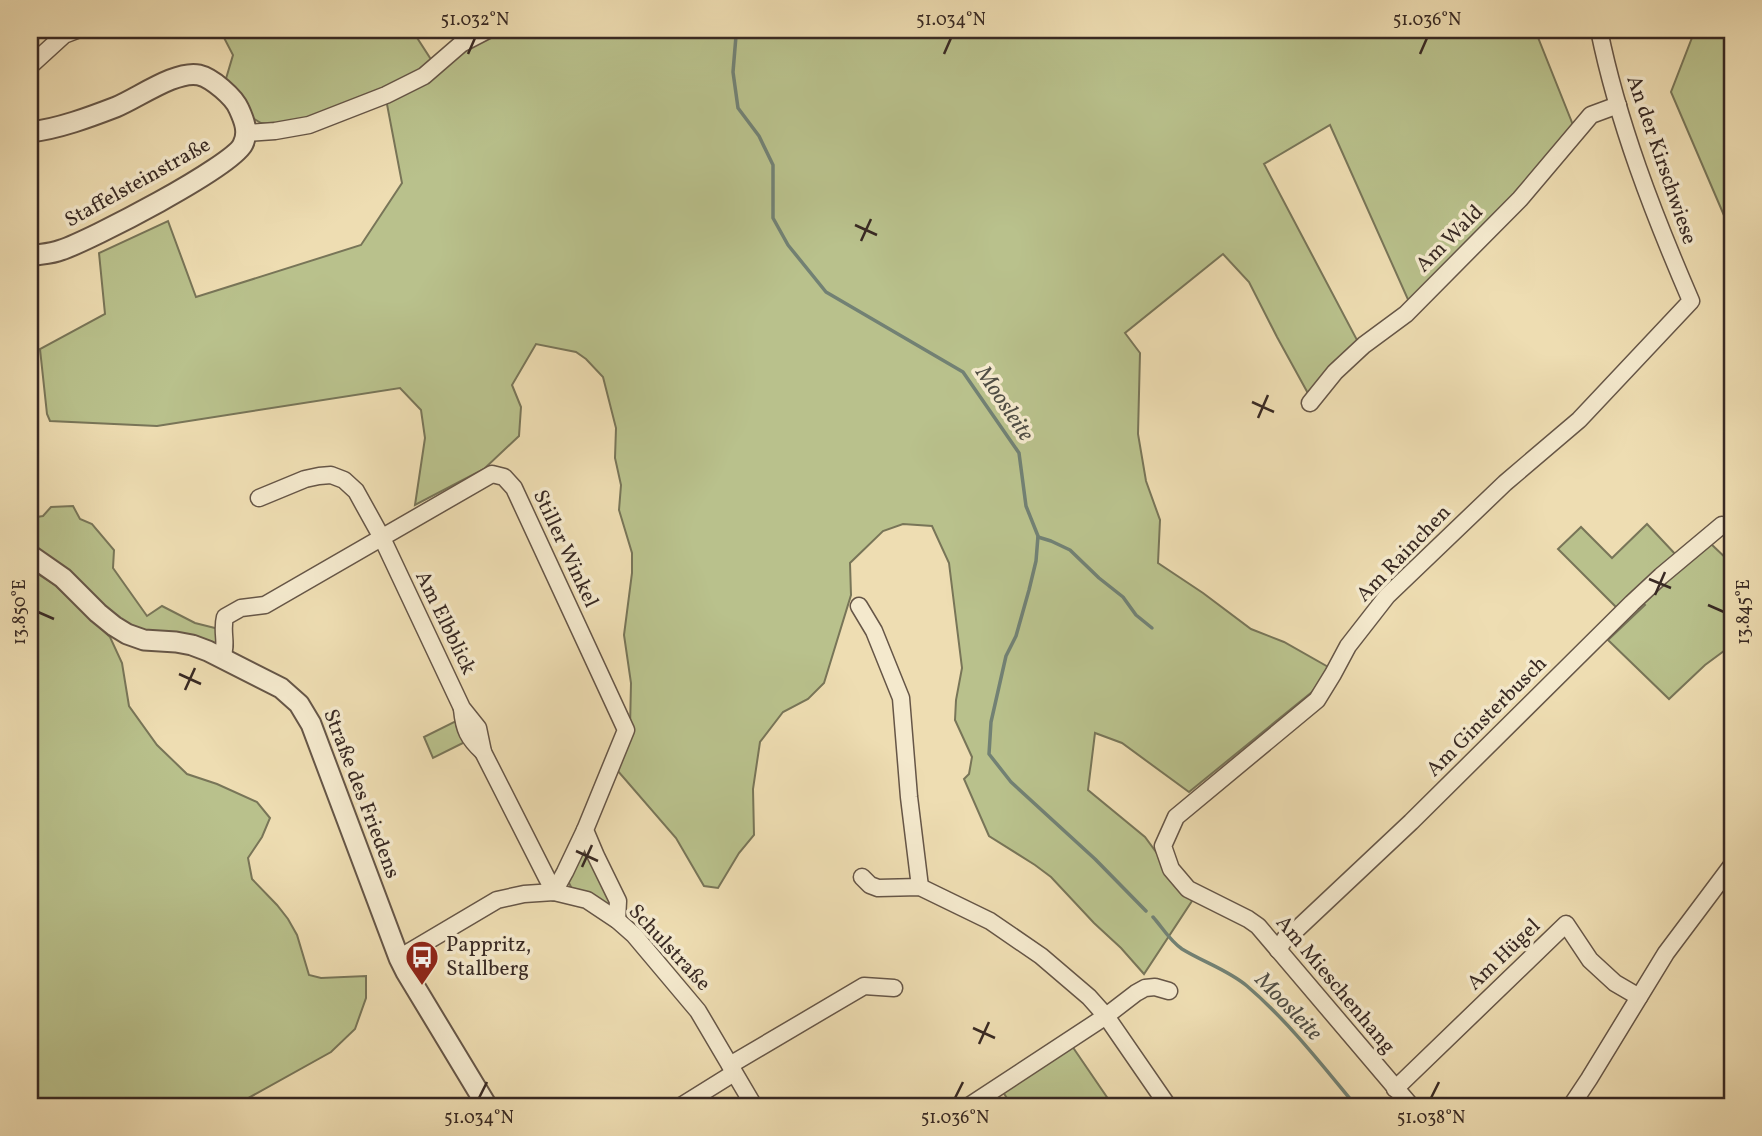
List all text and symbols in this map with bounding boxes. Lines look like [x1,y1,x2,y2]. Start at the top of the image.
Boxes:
text: 51.032°N [441,8,509,33]
text: 51.034°N [916,8,986,33]
text: 51.036°N [1393,8,1461,33]
street label: An der Kirschwiese [1619,72,1703,248]
street label: Staffelsteinstraße [60,131,216,235]
street label: Am Wald [1410,199,1490,279]
water label: Moosleite [966,359,1041,449]
street label: Stiller Winkel [525,485,605,613]
street label: Am Rainchen [1350,499,1458,609]
street label: Am Elbblick [407,566,483,680]
text: 13.850°E [8,579,33,645]
text: 13.845°E [1732,579,1757,645]
street label: Am Ginsterbusch [1420,650,1554,784]
street label: Straße des Friedens [315,705,407,883]
street label: Schulstraße [621,898,717,998]
street label: Am Mieschenhang [1268,910,1402,1060]
street label: Am Hügel [1461,913,1547,997]
place label: Pappritz, Stallberg [446,931,531,984]
bus stop icon: Pappritz, Stallberg [403,938,441,987]
water label: Moosleite [1246,965,1329,1049]
text: 51.034°N [444,1106,514,1131]
text: 51.036°N [921,1106,989,1131]
text: 51.038°N [1397,1106,1465,1131]

